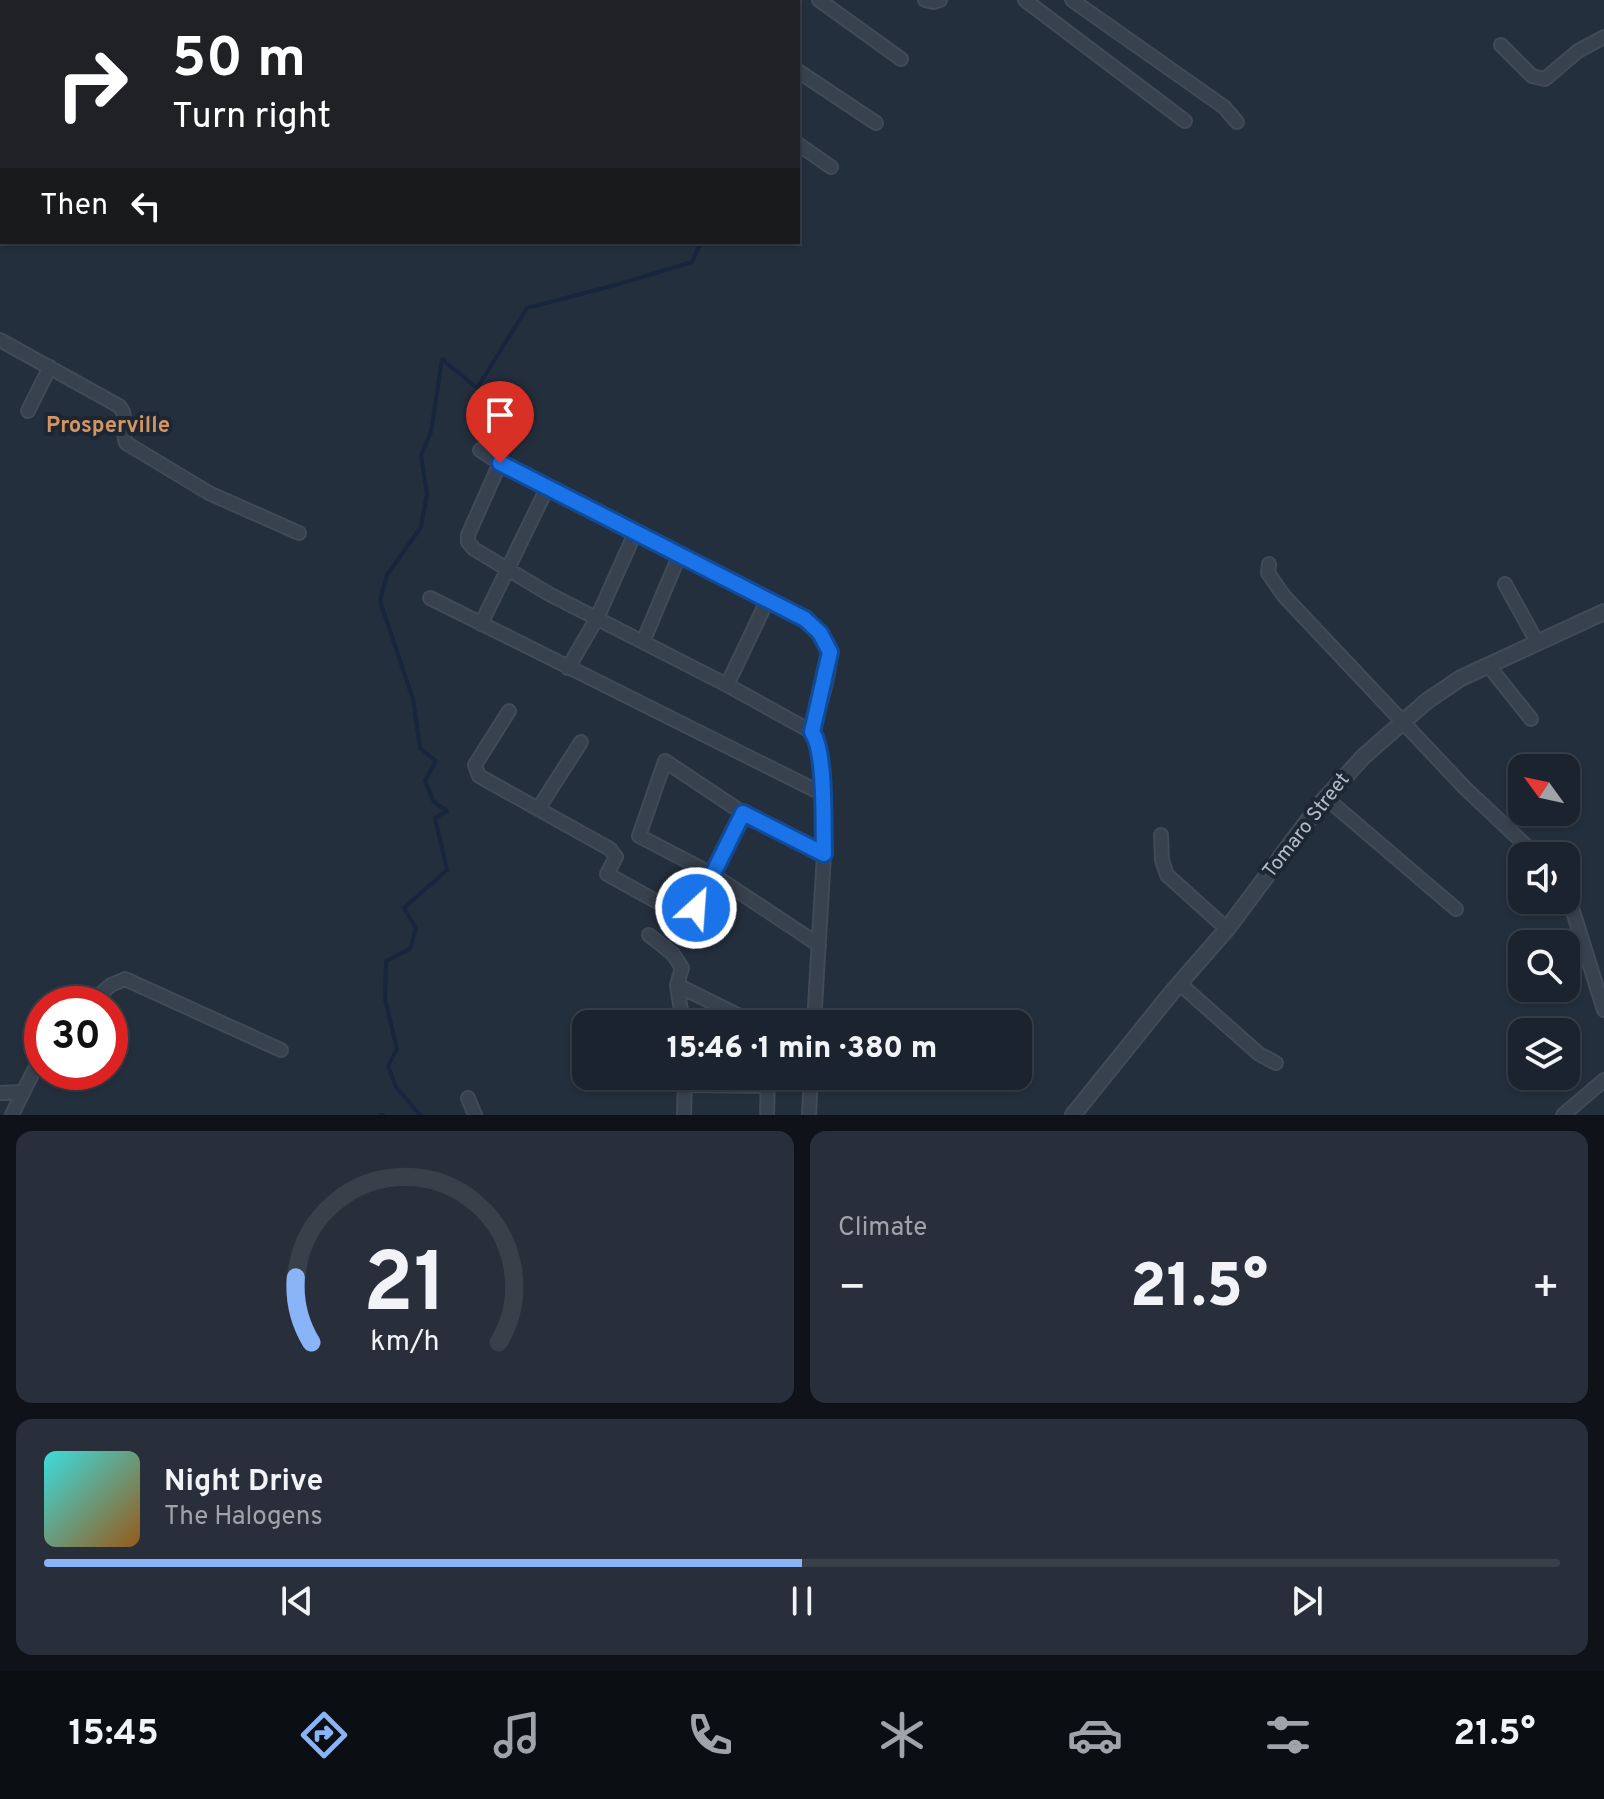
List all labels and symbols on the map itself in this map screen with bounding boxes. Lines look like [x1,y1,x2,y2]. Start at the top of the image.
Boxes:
pin [466,381,534,463]
district label: Prosperville [46,413,170,440]
north arrow [1508,754,1580,826]
street label: Tomaro Street [1258,768,1356,884]
position arrow [654,866,738,950]
speed limit sign: 30 [24,986,128,1090]

